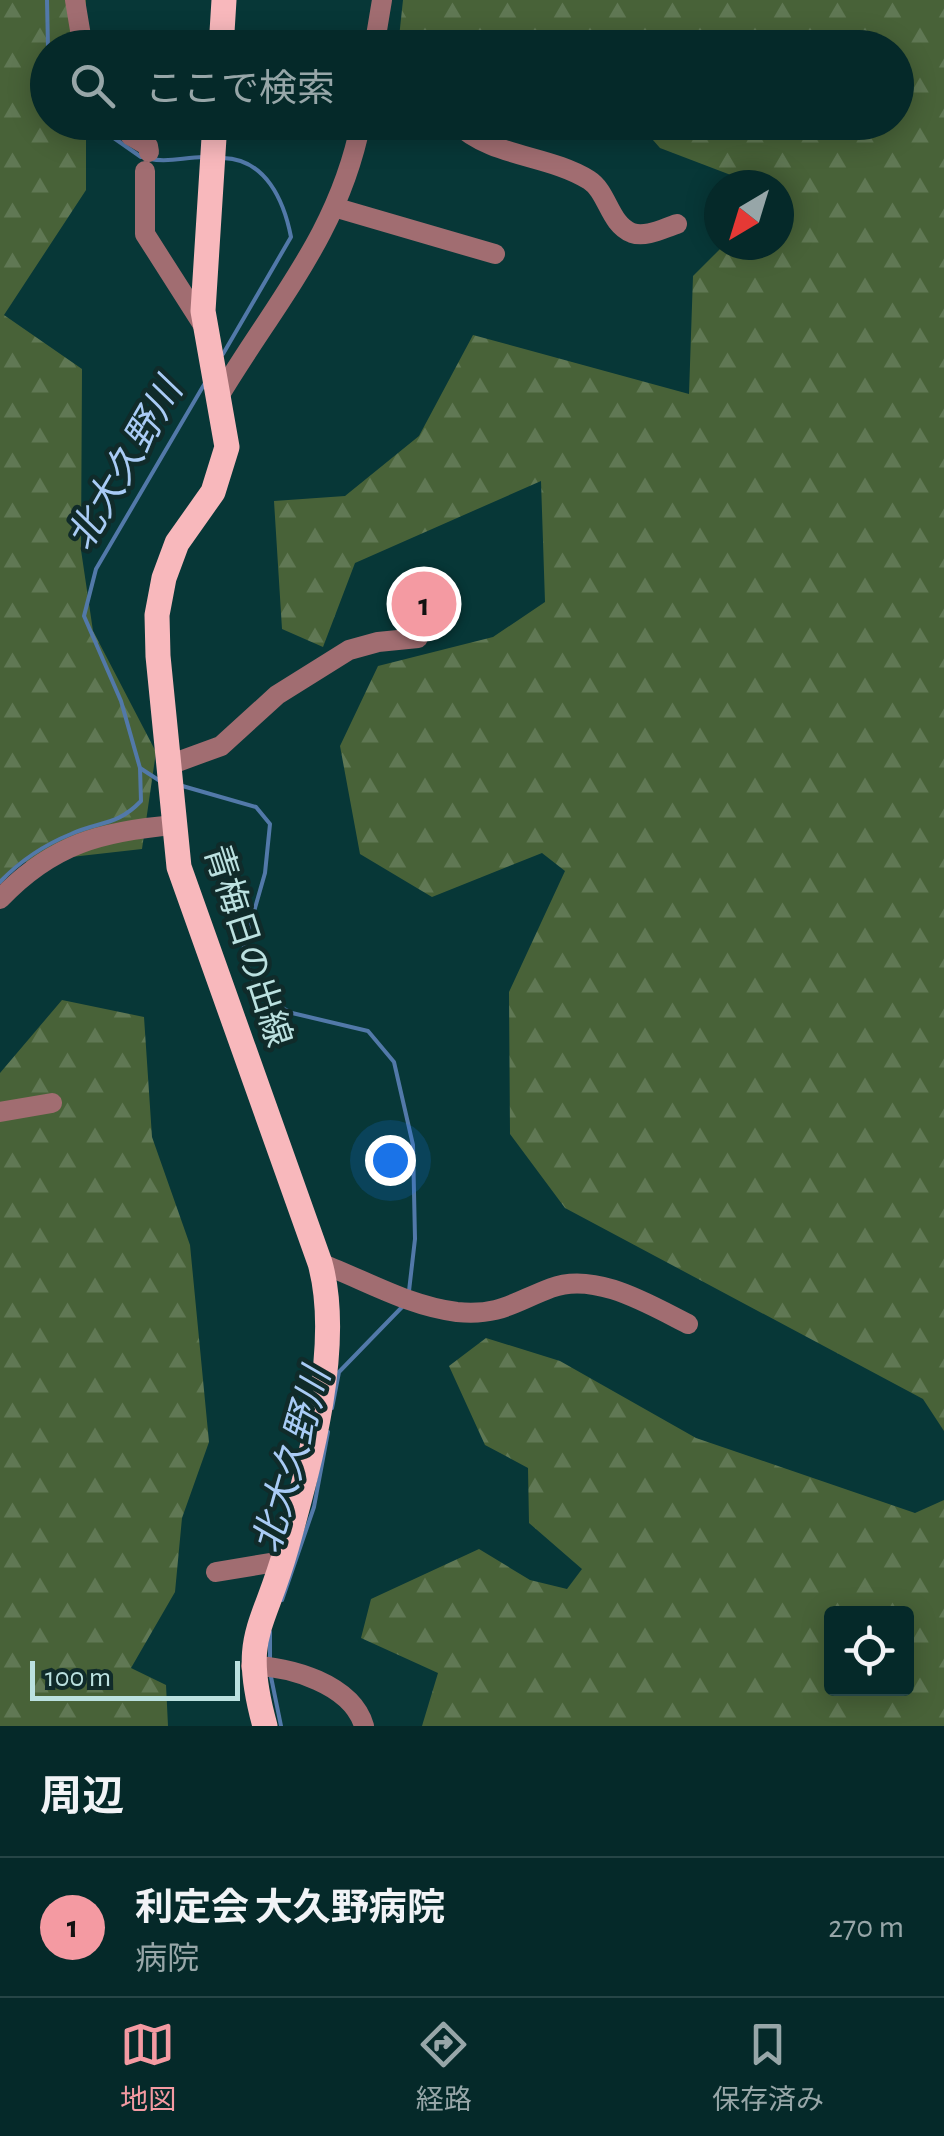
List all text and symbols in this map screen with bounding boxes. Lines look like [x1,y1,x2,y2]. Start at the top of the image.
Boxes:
search box [30,30,914,140]
icon: search [65,58,120,113]
text: ここで検索 [145,71,335,109]
north arrow [704,170,794,260]
water label: 北大久野川 [60,369,192,557]
pin: 1 [392,566,456,642]
street label: 青梅日の出線 [198,840,298,1051]
your location [365,1135,416,1186]
water label: 北大久野川 [247,1360,339,1558]
map controls [824,1606,914,1696]
button: locate [824,1606,914,1696]
scale bar [30,1656,240,1700]
text: 100 m [45,1664,111,1692]
text: 周辺 [40,1776,124,1818]
text: 利定会 大久野病院 [135,1890,445,1928]
text: 1 [67,1911,78,1943]
text: 270 m [828,1911,904,1943]
text: 病院 [135,1943,199,1975]
tab: 地図 [120,2017,176,2118]
tab: 経路 [416,2017,472,2118]
tab: 保存済み [712,2017,824,2118]

